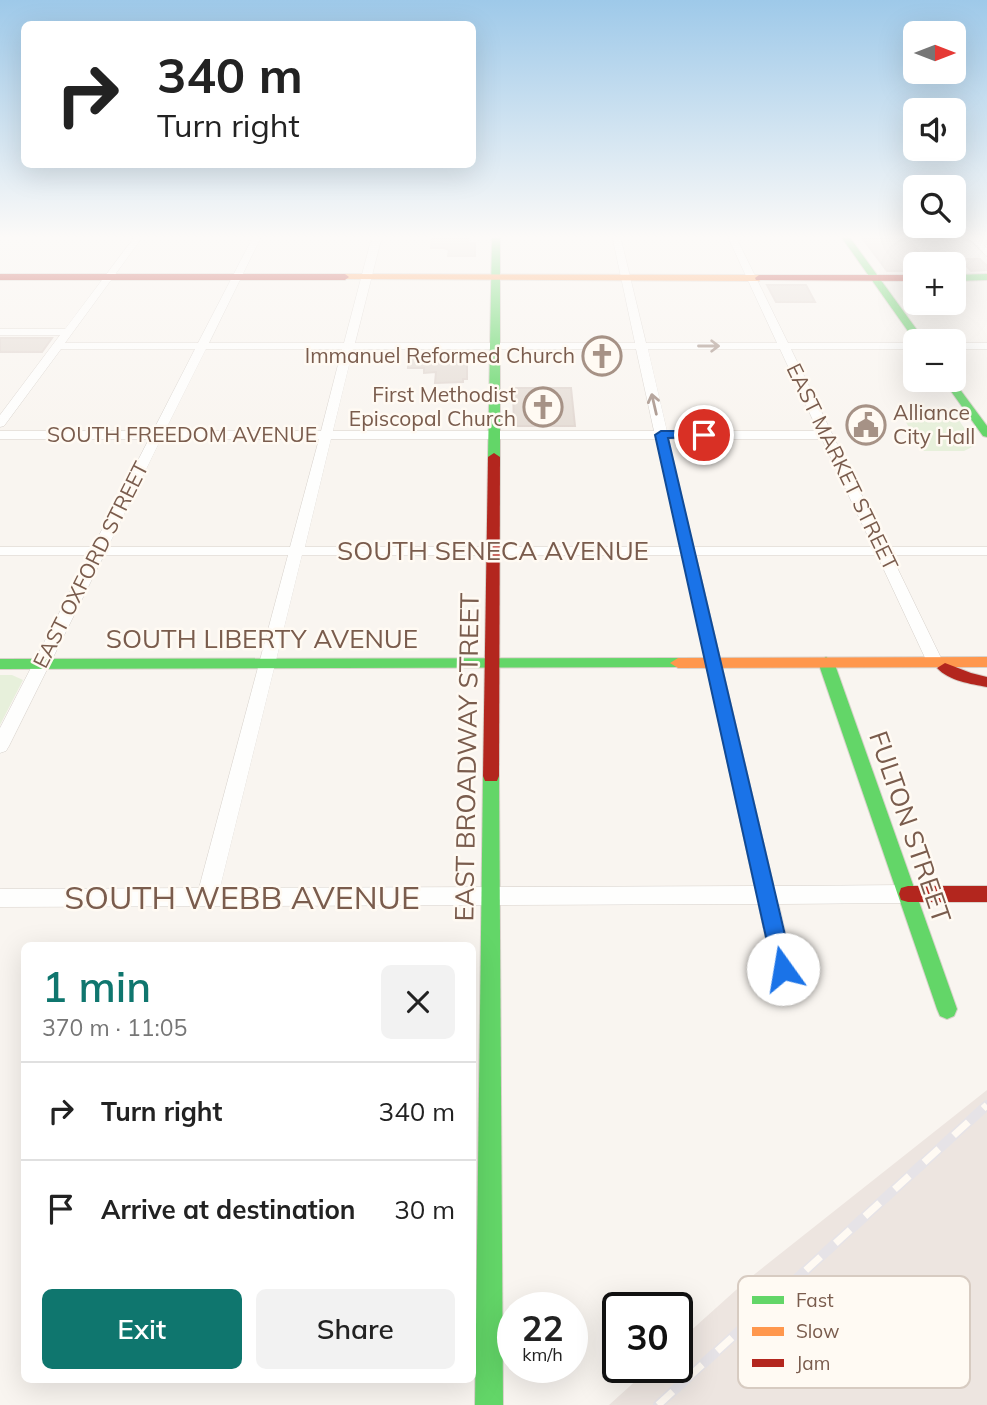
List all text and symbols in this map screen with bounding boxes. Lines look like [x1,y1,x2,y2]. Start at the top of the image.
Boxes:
north arrow [903,21,966,84]
map controls [903,21,966,392]
text: 340 m [157,44,303,105]
icon: right [42,49,133,140]
button: sound [903,98,966,161]
text: Turn right [157,105,300,145]
button: search [903,175,966,238]
button: + [903,252,966,315]
button: − [903,329,966,392]
church icon: Immanuel Reformed Church [581,335,623,377]
one-way arrow [697,339,720,353]
place label: Immanuel Reformed Church [305,342,575,368]
street label: EAST MARKET STREET [781,359,904,575]
place label: First Methodist Episcopal Church [349,381,516,431]
church icon: First Methodist Episcopal Church [522,386,564,428]
one-way arrow [647,394,660,416]
place label: Alliance City Hall [893,399,975,449]
public building icon: Alliance City Hall [845,404,887,446]
pin [674,405,734,465]
icon: arrive [685,416,723,454]
street label: SOUTH FREEDOM AVENUE [47,421,317,447]
street label: EAST OXFORD STREET [27,457,154,672]
street label: SOUTH SENECA AVENUE [337,534,649,567]
street label: EAST BROADWAY STREET [447,592,486,922]
street label: SOUTH LIBERTY AVENUE [106,622,418,655]
street label: FULTON STREET [862,727,959,927]
street label: SOUTH WEBB AVENUE [64,877,420,917]
position arrow [746,932,820,1006]
text: 1 min [42,960,151,1013]
button: close [381,965,455,1039]
text: 370 m · 11:05 [42,1013,187,1042]
icon: right [42,1092,80,1130]
text: Turn right [101,1095,222,1128]
text: 340 m [379,1095,455,1128]
icon: arrive [42,1190,80,1228]
text: Arrive at destination [101,1193,356,1226]
text: 30 m [394,1193,455,1226]
legend [738,1276,970,1388]
text: Fast [796,1288,834,1312]
button: Exit [42,1289,242,1369]
button: Share [256,1289,455,1369]
speed limit sign: 30 [602,1292,693,1383]
text: 22 [521,1306,564,1350]
text: Slow [796,1319,840,1343]
text: km/h [522,1343,563,1366]
text: Jam [796,1351,830,1375]

